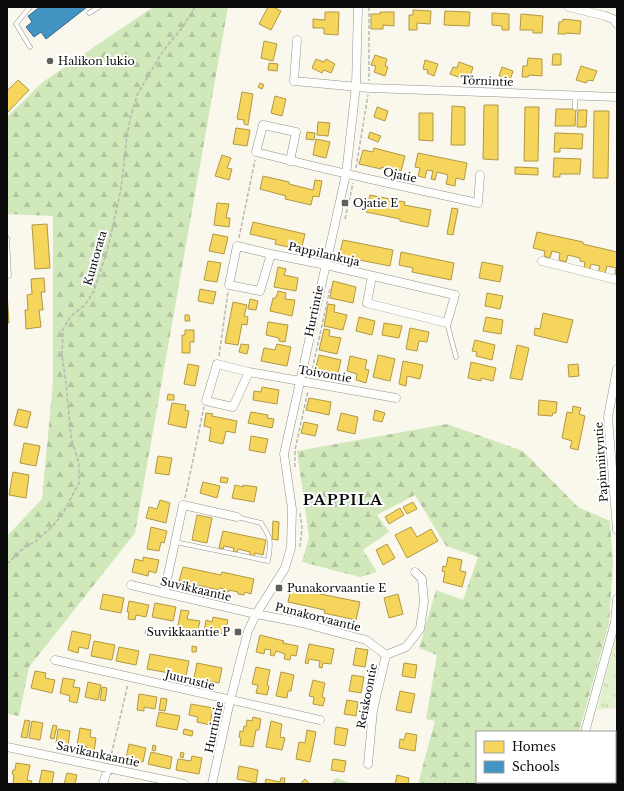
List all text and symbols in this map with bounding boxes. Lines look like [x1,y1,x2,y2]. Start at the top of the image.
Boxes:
place label: Halikon lukio [58,54,135,68]
marker: Halikon lukio [45,56,55,66]
street label: Törnintie [460,73,514,89]
street label: Ojatie [382,165,418,185]
place label: Ojatie E [353,196,398,210]
marker: Ojatie E [340,198,350,208]
street label: Kuntorata [81,228,110,287]
street label: Pappilankuja [287,239,362,269]
street label: Hurtintie [302,284,326,338]
street label: Toivontie [297,362,353,386]
street label: Papinniityntie [591,421,611,503]
district label: PAPPILA [303,490,383,509]
street label: Suvikkaantie [159,574,233,604]
place label: Punakorvaantie E [287,581,386,595]
marker: Punakorvaantie E [274,583,284,593]
street label: Punakorvaantie [274,600,362,634]
place label: Suvikkaantie P [147,625,230,639]
marker: Suvikkaantie P [233,627,243,637]
street label: Reiskoontie [354,662,380,730]
street label: Juurustie [162,667,216,693]
street label: Hurtintie [202,700,226,754]
legend [476,731,616,783]
street label: Savikankaantie [55,738,141,770]
text: Homes [512,739,556,754]
text: Schools [512,759,559,774]

